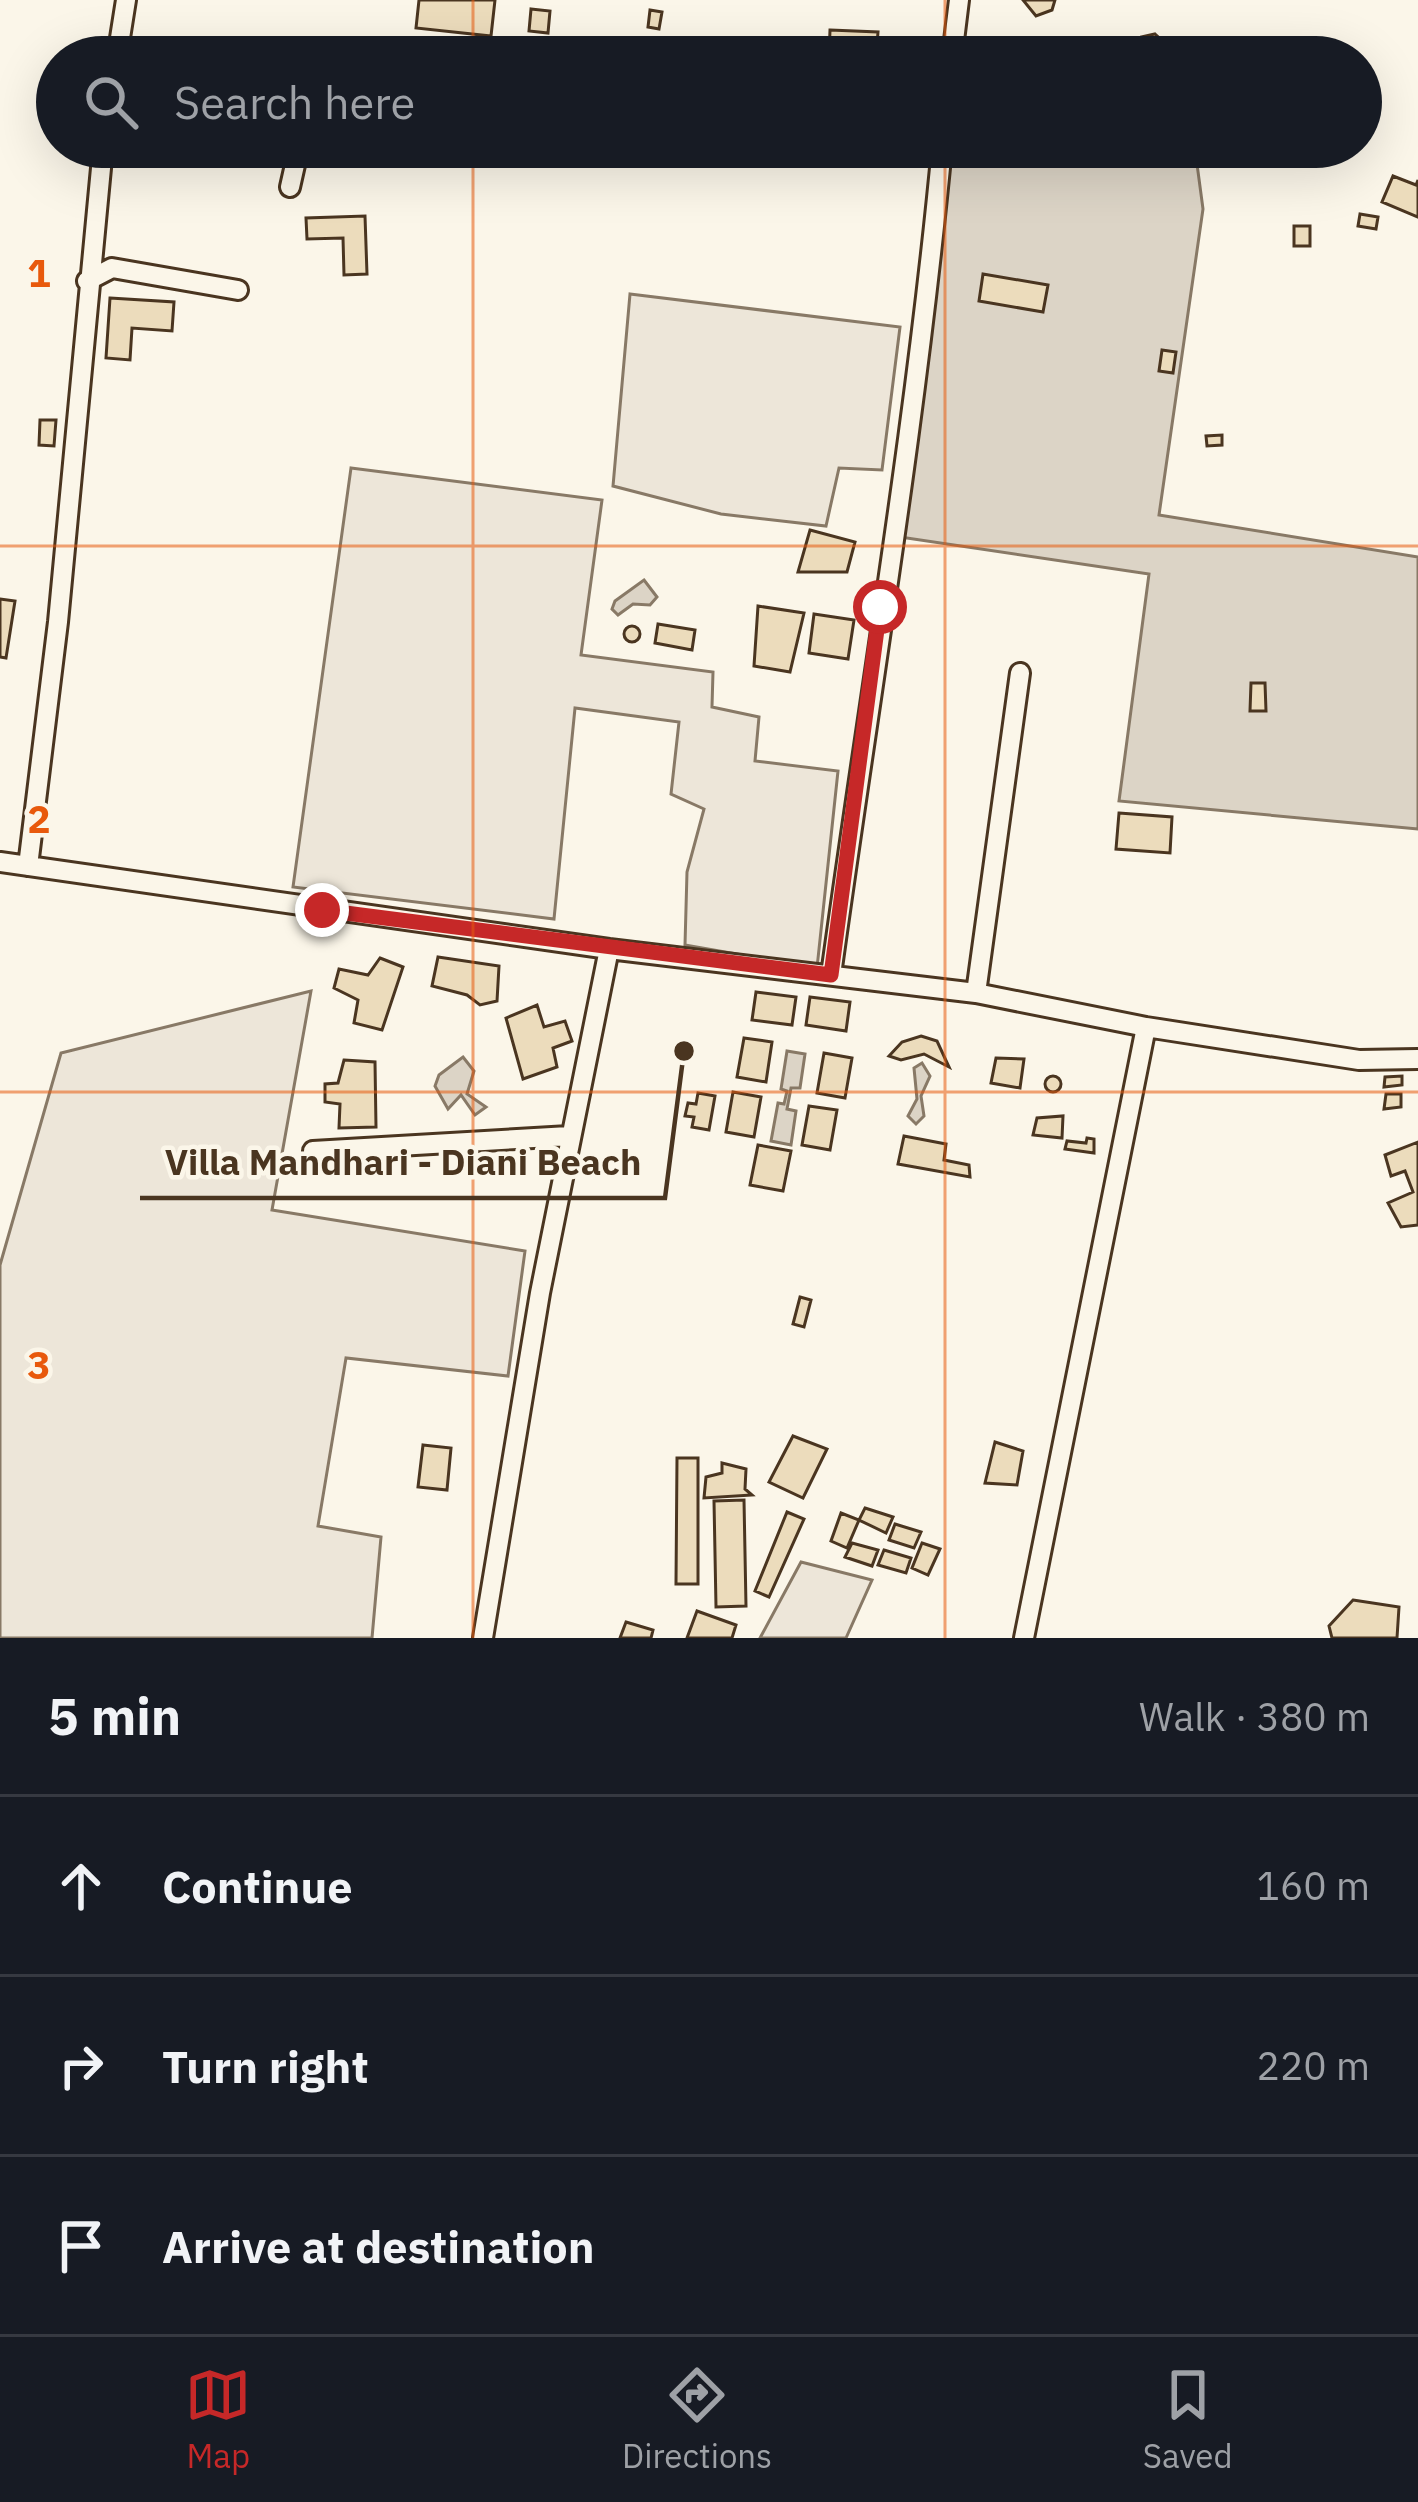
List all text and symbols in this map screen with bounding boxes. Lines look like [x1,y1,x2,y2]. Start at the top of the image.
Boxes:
search box [36,36,1382,168]
icon: search [78,69,144,135]
text: Search here [174,73,415,131]
text: 1 [27,247,51,298]
route start [853,580,907,634]
text: 2 [27,793,51,844]
route end [295,883,349,937]
callout: Villa Mandhari - Diani Beach [140,1126,665,1198]
text: Villa Mandhari - Diani Beach [165,1138,641,1185]
text: 3 [27,1339,51,1390]
text: 5 min [48,1683,181,1749]
text: Walk · 380 m [1139,1691,1370,1742]
icon: ahead [48,1853,114,1919]
text: Continue [162,1857,353,1915]
text: 160 m [1257,1860,1370,1911]
icon: right [48,2033,114,2099]
text: Turn right [162,2037,369,2095]
text: 220 m [1257,2040,1370,2091]
icon: arrive [48,2213,114,2279]
text: Arrive at destination [162,2217,595,2275]
tab: Map [185,2362,251,2477]
tab: Directions [622,2362,772,2477]
tab: Saved [1143,2362,1233,2477]

